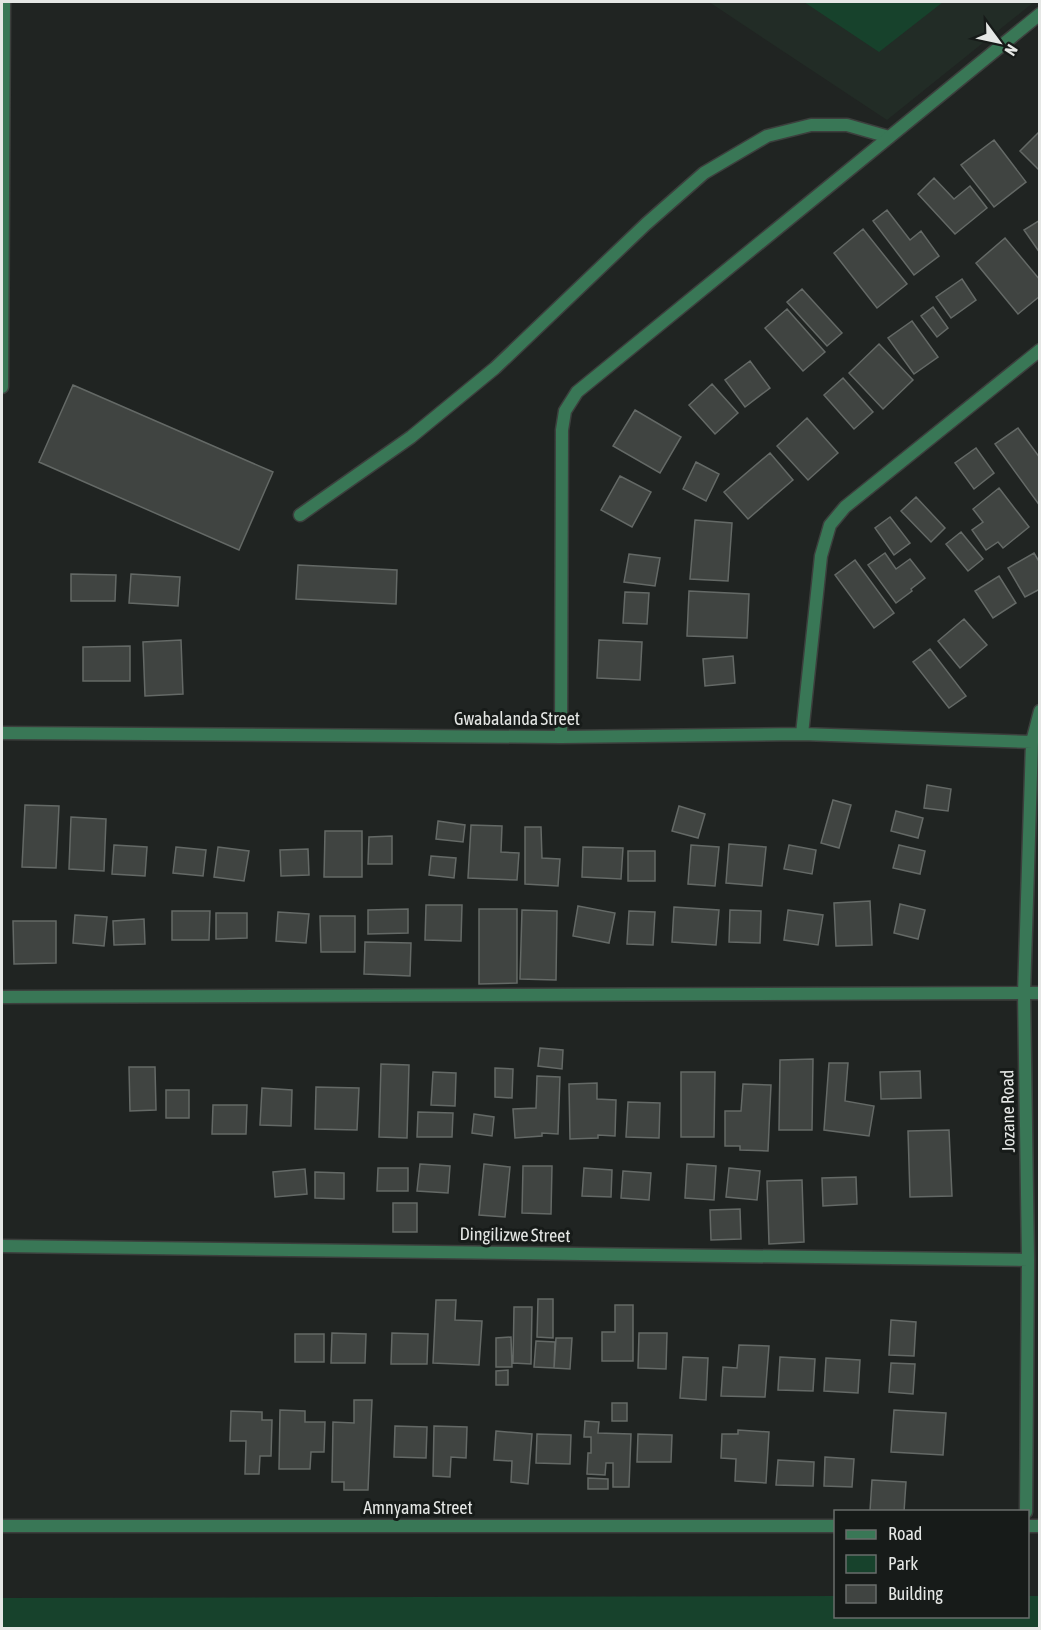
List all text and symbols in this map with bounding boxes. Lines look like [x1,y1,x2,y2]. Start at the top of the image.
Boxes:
north arrow [969,12,1029,72]
text: N [1001,41,1022,59]
street label: Gwabalanda Street [454,708,580,729]
street label: Jozane Road [996,1070,1019,1152]
street label: Dingilizwe Street [459,1223,571,1246]
street label: Amnyama Street [363,1497,473,1518]
legend [834,1510,1029,1618]
text: Road [888,1523,922,1544]
text: Park [888,1553,918,1574]
text: Building [888,1583,943,1604]

